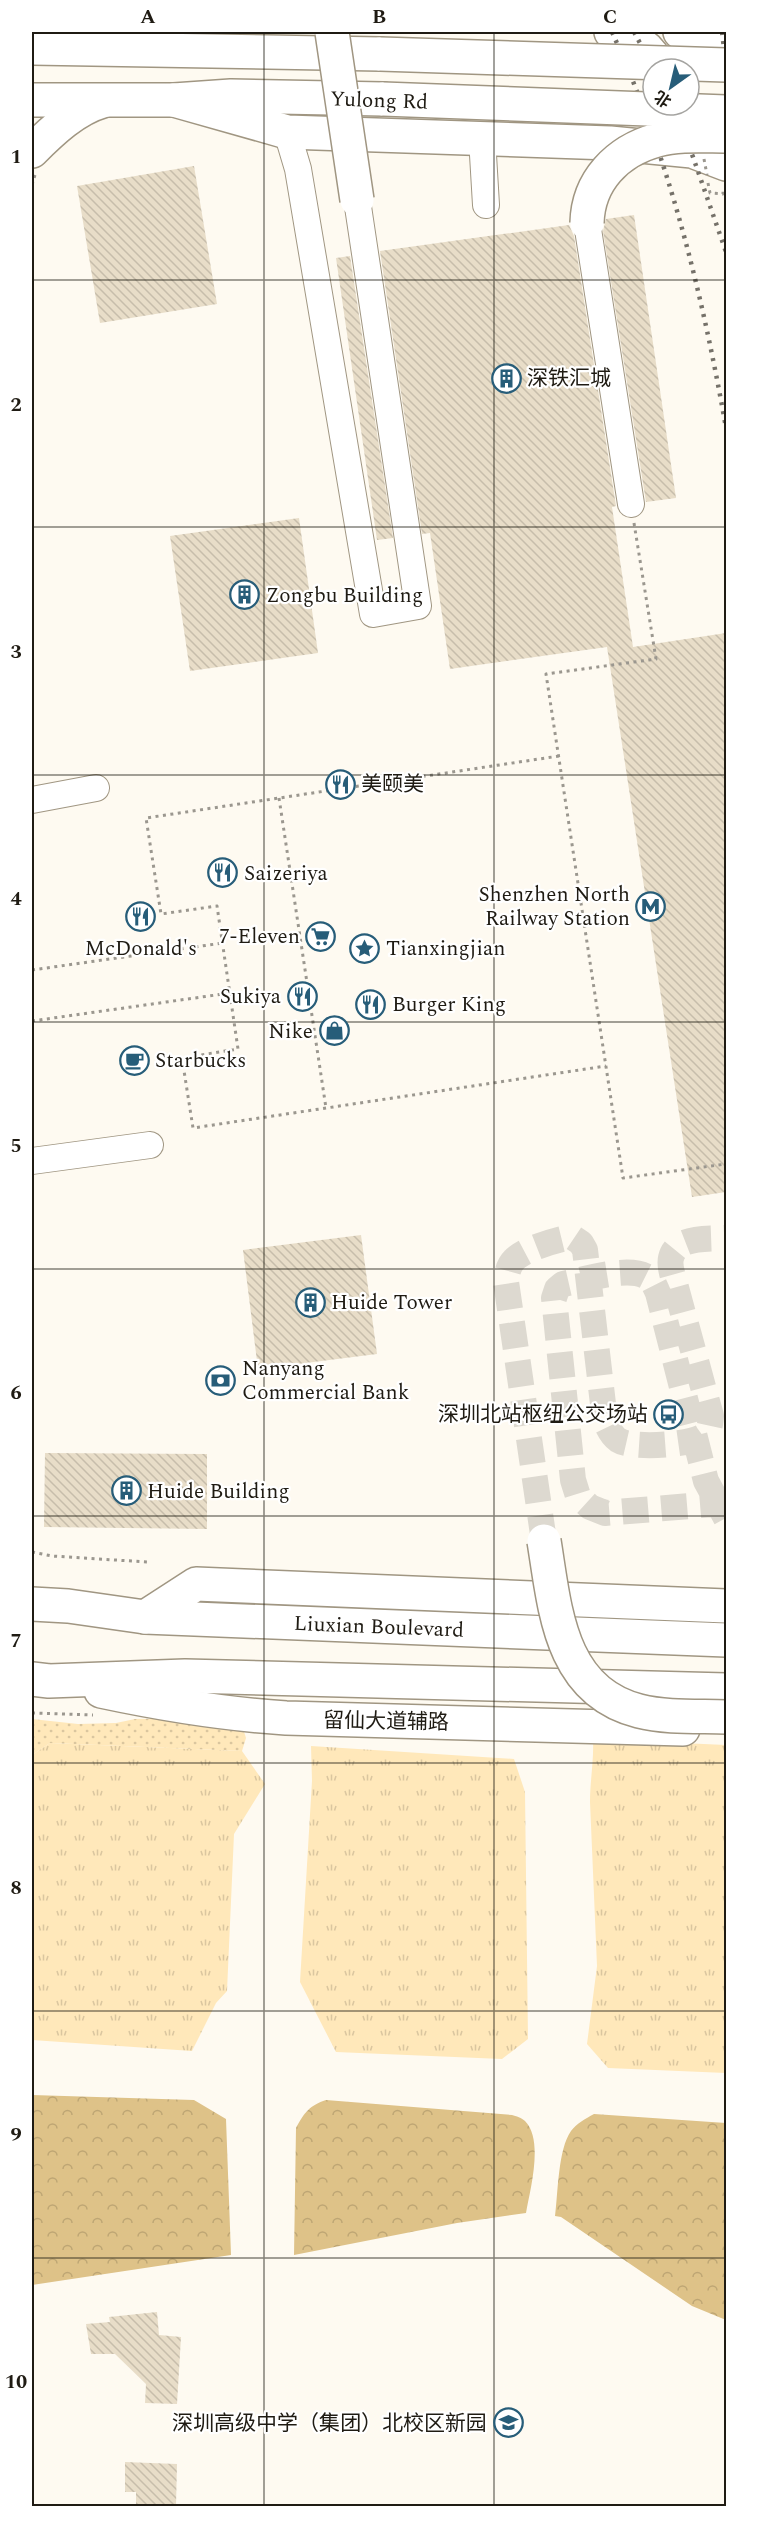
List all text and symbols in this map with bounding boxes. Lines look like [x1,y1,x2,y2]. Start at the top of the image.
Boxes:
text: A [140,2,156,32]
text: B [372,2,386,32]
text: C [603,2,617,32]
north arrow [641,57,701,117]
street label: Yulong Rd [330,83,428,119]
text: 北 [650,84,677,113]
text: 1 [10,142,22,172]
building icon: 深铁汇城 [490,362,522,394]
place label: 深铁汇城 [527,363,611,395]
text: 2 [10,390,22,420]
building icon: Zongbu Building [229,579,261,611]
place label: Zongbu Building [266,580,423,612]
text: 3 [10,637,22,667]
restaurant icon: 美颐美 [324,768,356,800]
place label: 美颐美 [361,769,424,801]
restaurant icon: Saizeriya [207,857,239,889]
place label: Saizeriya [244,858,328,890]
place label: Shenzhen North Railway Station [478,879,630,935]
text: 4 [10,884,22,914]
metro station icon: Shenzhen North Railway Station [635,890,667,922]
restaurant icon: McDonald's [125,901,157,933]
supermarket icon: 7-Eleven [305,920,337,952]
place label: 7-Eleven [219,921,300,953]
place icon: Tianxingjian [349,932,381,964]
place label: McDonald's [85,933,197,965]
place label: Tianxingjian [386,933,505,965]
restaurant icon: Sukiya [286,980,318,1012]
place label: Sukiya [220,981,282,1013]
restaurant icon: Burger King [355,988,387,1020]
place label: Burger King [392,989,506,1021]
shop icon: Nike [318,1015,350,1047]
place label: Nike [268,1016,313,1048]
cafe icon: Starbucks [118,1044,150,1076]
place label: Starbucks [155,1045,246,1077]
text: 5 [10,1131,22,1161]
building icon: Huide Tower [294,1286,326,1318]
place label: Huide Tower [331,1287,452,1319]
place label: Nanyang Commercial Bank [242,1353,410,1409]
bank icon: Nanyang Commercial Bank [205,1364,237,1396]
text: 6 [10,1378,22,1408]
bus stop icon: 深圳北站枢纽公交场站 [653,1398,685,1430]
place label: 深圳北站枢纽公交场站 [438,1399,648,1431]
building icon: Huide Building [110,1475,142,1507]
place label: Huide Building [147,1476,290,1508]
street label: Liuxian Boulevard [293,1608,465,1647]
text: 7 [10,1626,22,1656]
street label: 留仙大道辅路 [323,1705,449,1739]
text: 8 [10,1873,22,1903]
text: 9 [10,2120,22,2150]
text: 10 [5,2367,27,2397]
school or university icon: 深圳高级中学（集团）北校区新园 [492,2407,524,2439]
place label: 深圳高级中学（集团）北校区新园 [172,2408,487,2440]

